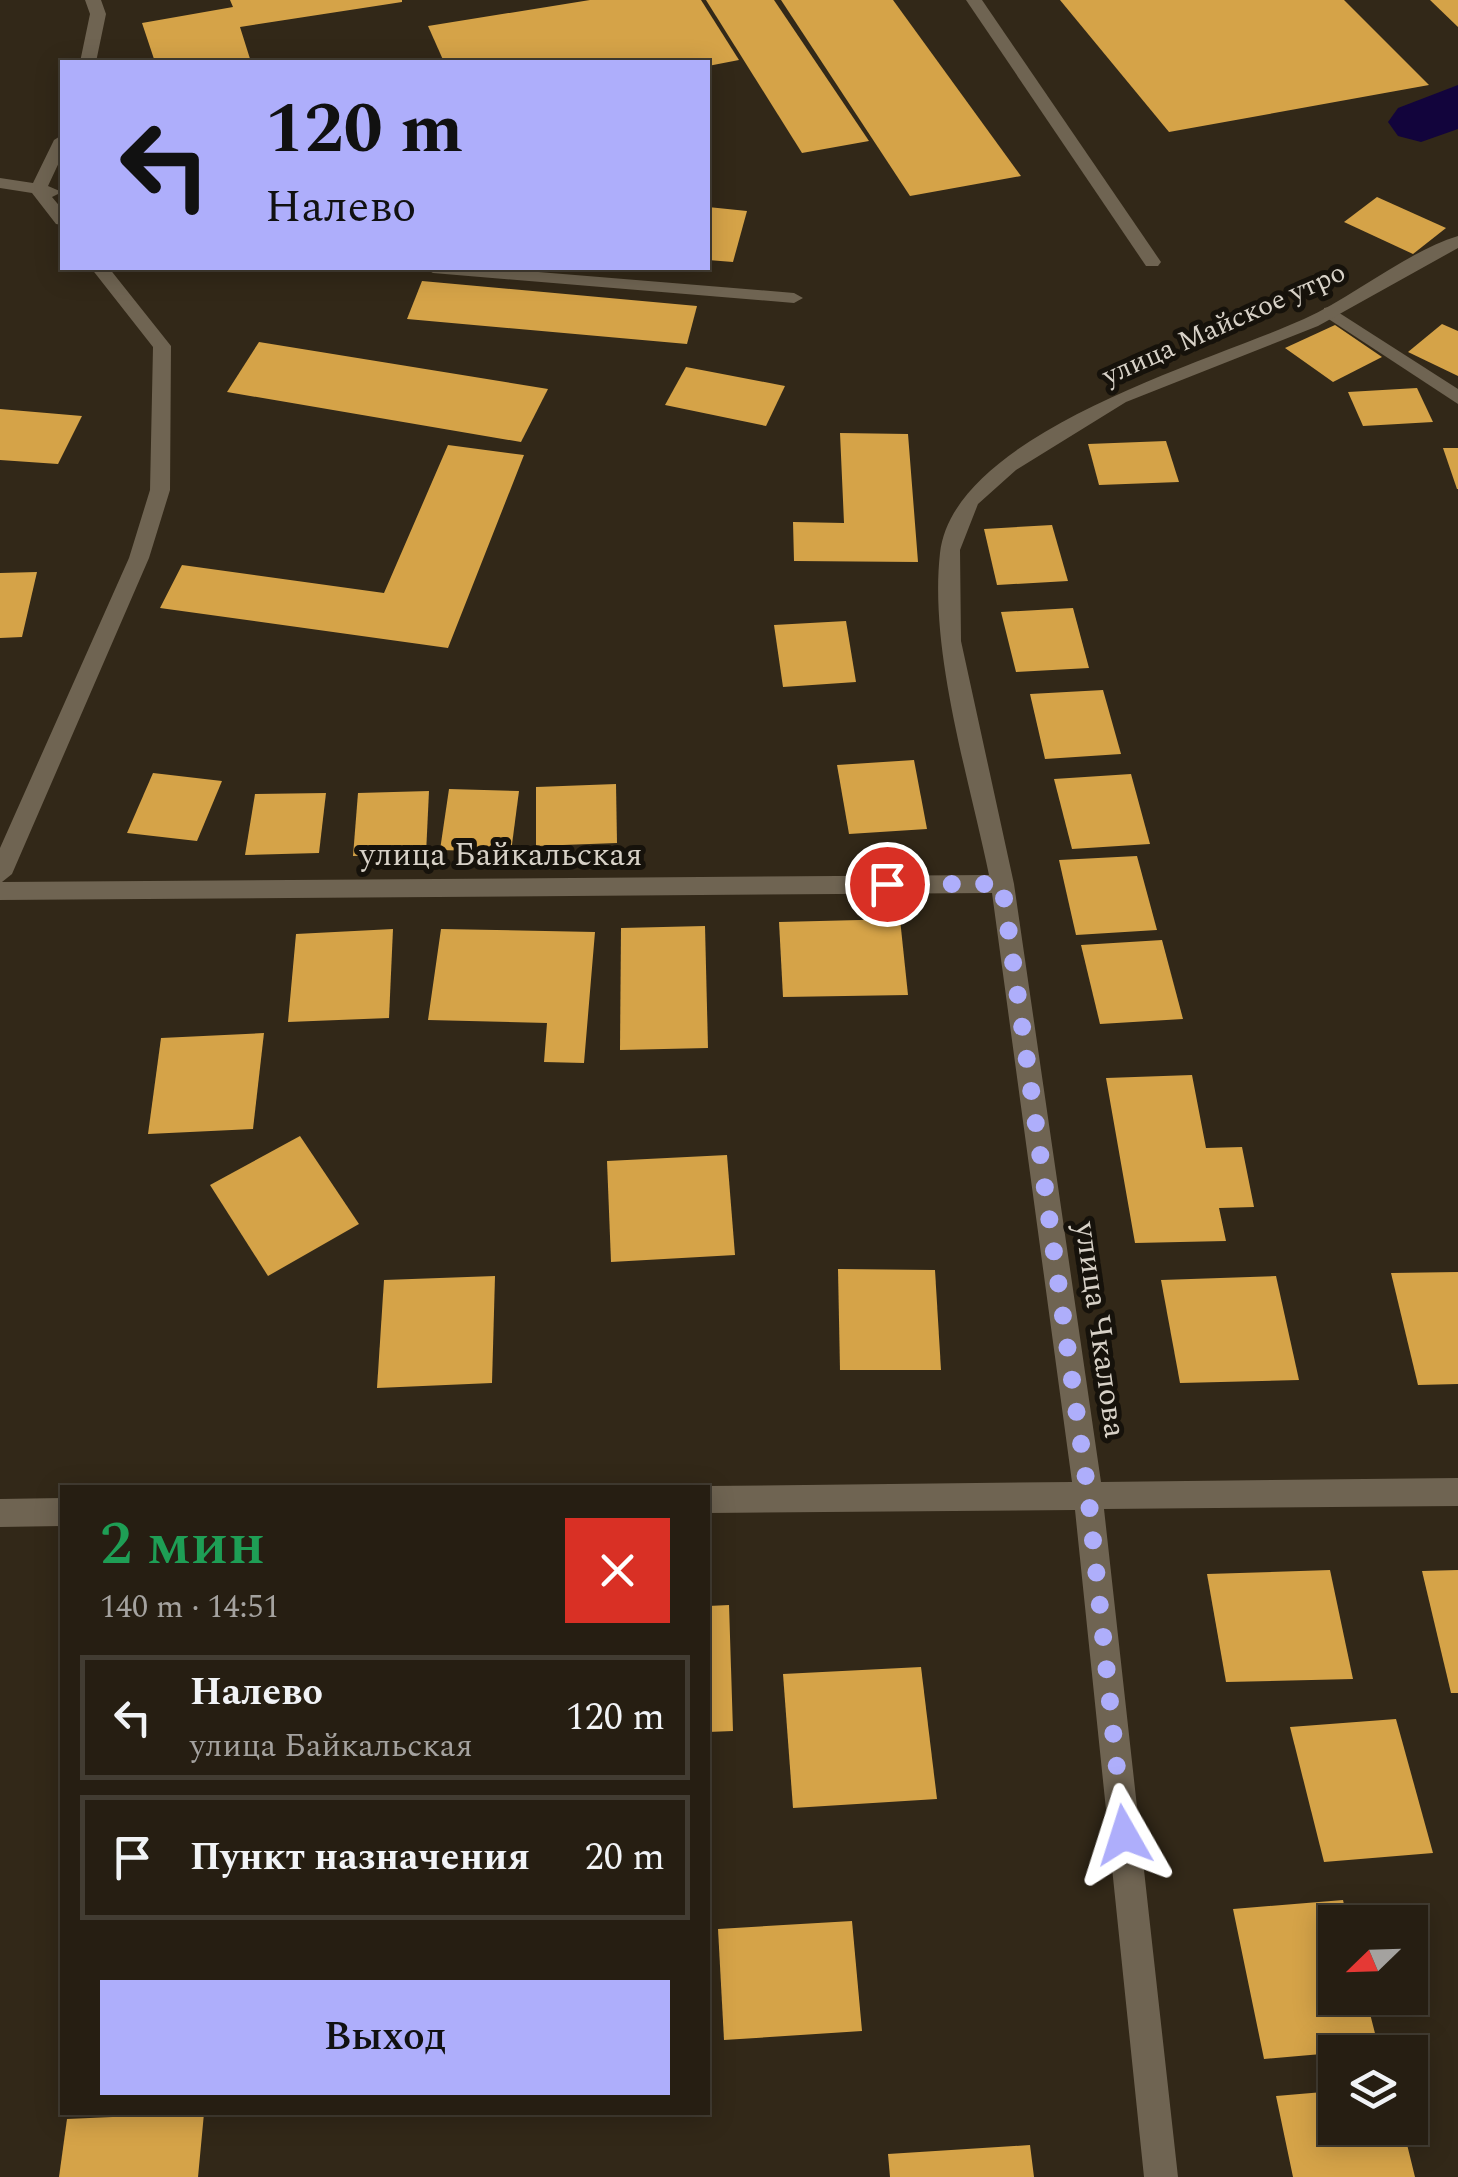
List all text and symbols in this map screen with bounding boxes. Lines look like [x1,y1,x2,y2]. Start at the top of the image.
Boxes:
text: 120 m [265,77,463,183]
icon: left [100,100,230,230]
text: Налево [265,173,416,242]
street label: улица Майское утро [1094,251,1353,397]
street label: улица Байкальская [359,831,642,880]
pin [845,842,930,927]
icon: arrive [860,857,915,912]
street label: улица Чкалова [1060,1218,1139,1442]
text: 2 мин [100,1499,265,1591]
button: close [565,1518,670,1623]
text: 140 m · 14:51 [100,1583,280,1632]
text: Налево [190,1664,323,1722]
text: 120 m [566,1689,665,1747]
icon: left [105,1690,160,1745]
text: улица Байкальская [190,1722,473,1771]
position arrow [1072,1783,1176,1887]
text: Пункт назначения [190,1829,530,1887]
text: 20 m [585,1829,665,1887]
icon: arrive [105,1830,160,1885]
north arrow [1318,1905,1428,2015]
map controls [1318,1905,1428,2145]
button: Выход [100,1980,670,2095]
button: layers [1318,2035,1428,2145]

